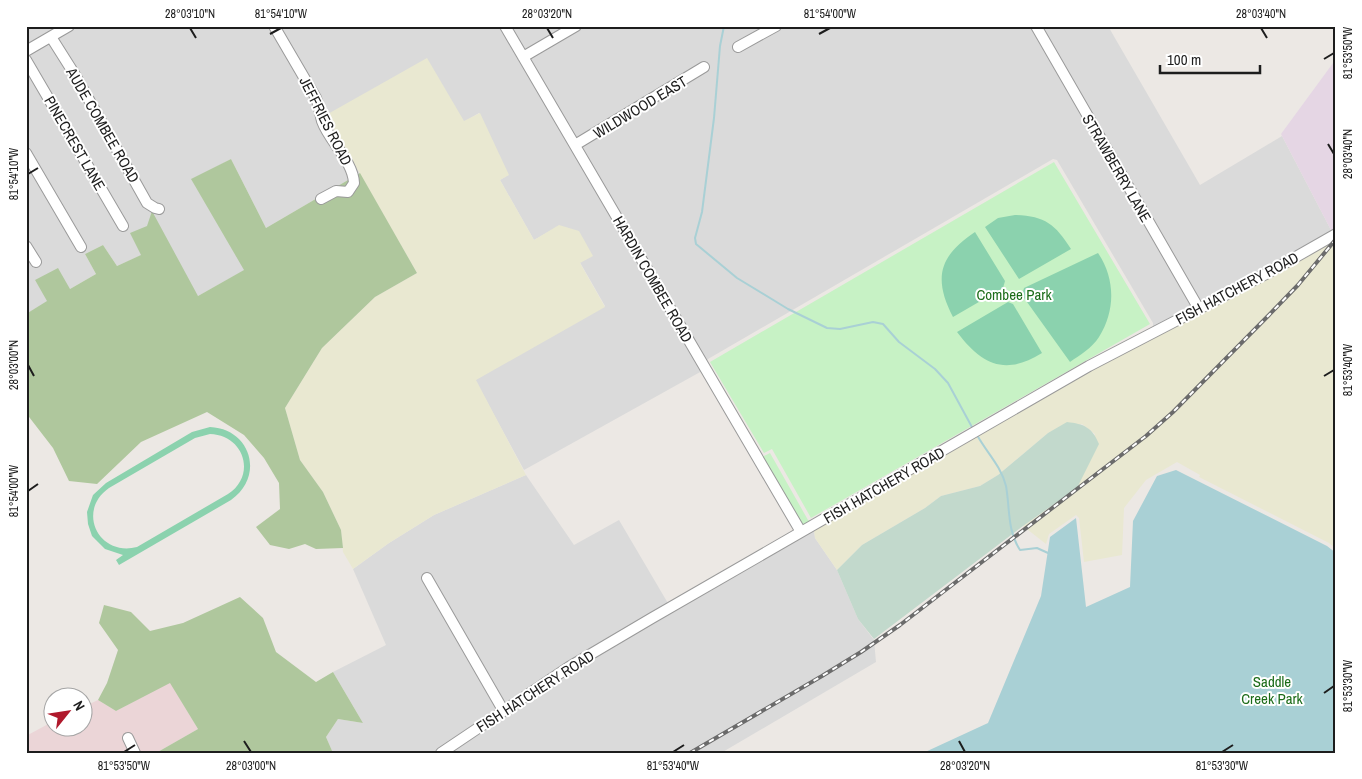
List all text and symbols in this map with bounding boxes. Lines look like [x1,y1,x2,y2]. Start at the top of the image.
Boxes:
text: 28°03'10"N [165,6,215,22]
text: 81°54'10"W [255,6,308,22]
text: 28°03'20"N [522,6,572,22]
text: 81°54'00"W [804,6,857,22]
text: 28°03'40"N [1236,6,1286,22]
text: 81°53'50"W [1340,26,1356,79]
scale bar [1160,42,1260,74]
text: 100 m [1167,49,1201,70]
street label: AUDE COMBEE ROAD [61,63,145,187]
street label: WILDWOOD EAST [589,70,691,143]
street label: JEFFRIES ROAD [295,73,357,169]
street label: PINECREST LANE [39,92,111,194]
street label: STRAWBERRY LANE [1078,110,1156,226]
text: 28°03'40"N [1340,129,1356,179]
text: 81°54'10"W [6,147,22,200]
street label: HARDIN COMBEE ROAD [608,212,698,346]
street label: FISH HATCHERY ROAD [1172,247,1302,329]
park label: Combee Park [976,284,1052,305]
text: 28°03'00"N [6,340,22,390]
text: 81°53'40"W [1340,343,1356,396]
street label: FISH HATCHERY ROAD [820,442,949,528]
text: 81°54'00"W [6,464,22,517]
street label: FISH HATCHERY ROAD [472,645,598,737]
text: 81°53'30"W [1340,659,1356,712]
park label: Saddle Creek Park [1241,671,1304,709]
north arrow [42,686,92,736]
text: N [69,697,89,714]
text: 81°53'50"W [98,758,151,774]
text: 28°03'00"N [226,758,276,774]
text: 81°53'40"W [647,758,700,774]
text: 28°03'20"N [940,758,990,774]
text: 81°53'30"W [1196,758,1249,774]

